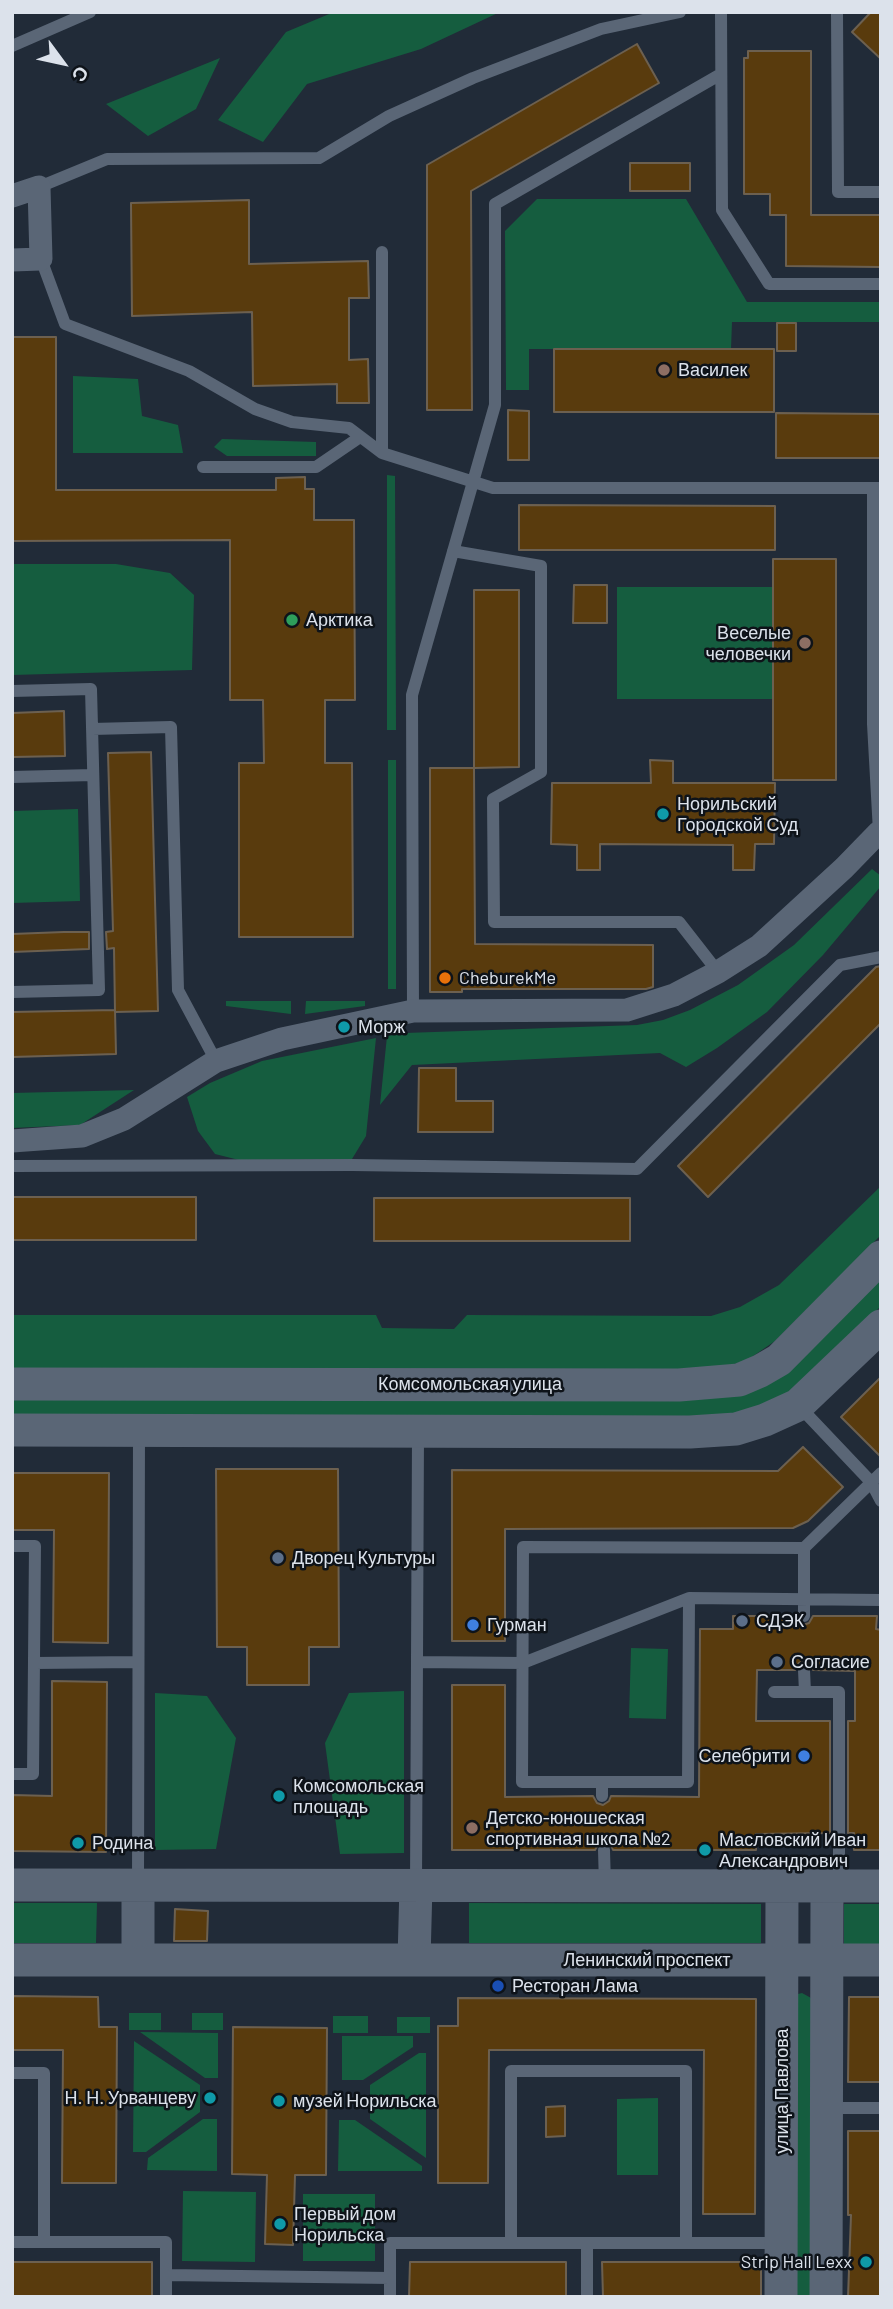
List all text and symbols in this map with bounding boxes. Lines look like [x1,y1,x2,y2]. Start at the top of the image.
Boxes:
north arrow [28,28,98,98]
text: С [68,63,94,87]
place label: Василек [678,359,747,381]
marker: Василек [656,362,672,378]
place label: Арктика [306,609,373,631]
marker: Арктика [284,612,300,628]
place label: Веселые человечки [705,622,791,664]
marker: Веселые человечки [797,635,813,651]
place label: Норильский Городской Суд [677,793,798,836]
marker: Норильский Городской Суд [655,806,671,822]
place label: CheburekMe [459,967,556,989]
marker: CheburekMe [437,970,453,986]
place label: Морж [358,1016,405,1038]
marker: Морж [336,1019,352,1035]
street label: Комсомольская улица [378,1373,562,1395]
place label: Дворец Культуры [292,1547,435,1569]
marker: Дворец Культуры [270,1550,286,1566]
place label: СДЭК [756,1610,804,1632]
marker: СДЭК [734,1613,750,1629]
place label: Гурман [487,1614,547,1636]
marker: Гурман [465,1617,481,1633]
place label: Согласие [791,1651,870,1673]
marker: Согласие [769,1654,785,1670]
place label: Селебрити [699,1745,790,1767]
marker: Селебрити [796,1748,812,1764]
place label: Комсомольская площадь [293,1775,424,1817]
marker: Комсомольская площадь [271,1788,287,1804]
place label: Детско-юношеская спортивная школа №2 [486,1807,671,1850]
marker: Детско-юношеская спортивная школа №2 [464,1820,480,1836]
place label: Масловский Иван Александрович [719,1829,866,1871]
place label: Родина [92,1832,153,1854]
marker: Родина [70,1835,86,1851]
marker: Масловский Иван Александрович [697,1842,713,1858]
street label: Ленинский проспект [563,1949,731,1971]
place label: Ресторан Лама [512,1975,638,1997]
marker: Ресторан Лама [490,1978,506,1994]
street label: улица Павлова [771,2028,793,2154]
place label: Н. Н. Урванцеву [65,2087,196,2109]
marker: Н. Н. Урванцеву [202,2090,218,2106]
place label: музей Норильска [293,2090,437,2112]
marker: музей Норильска [271,2093,287,2109]
place label: Первый дом Норильска [294,2203,396,2246]
marker: Первый дом Норильска [272,2216,288,2232]
place label: Strip Hall Lexx [741,2251,852,2273]
marker: Strip Hall Lexx [858,2254,874,2270]

